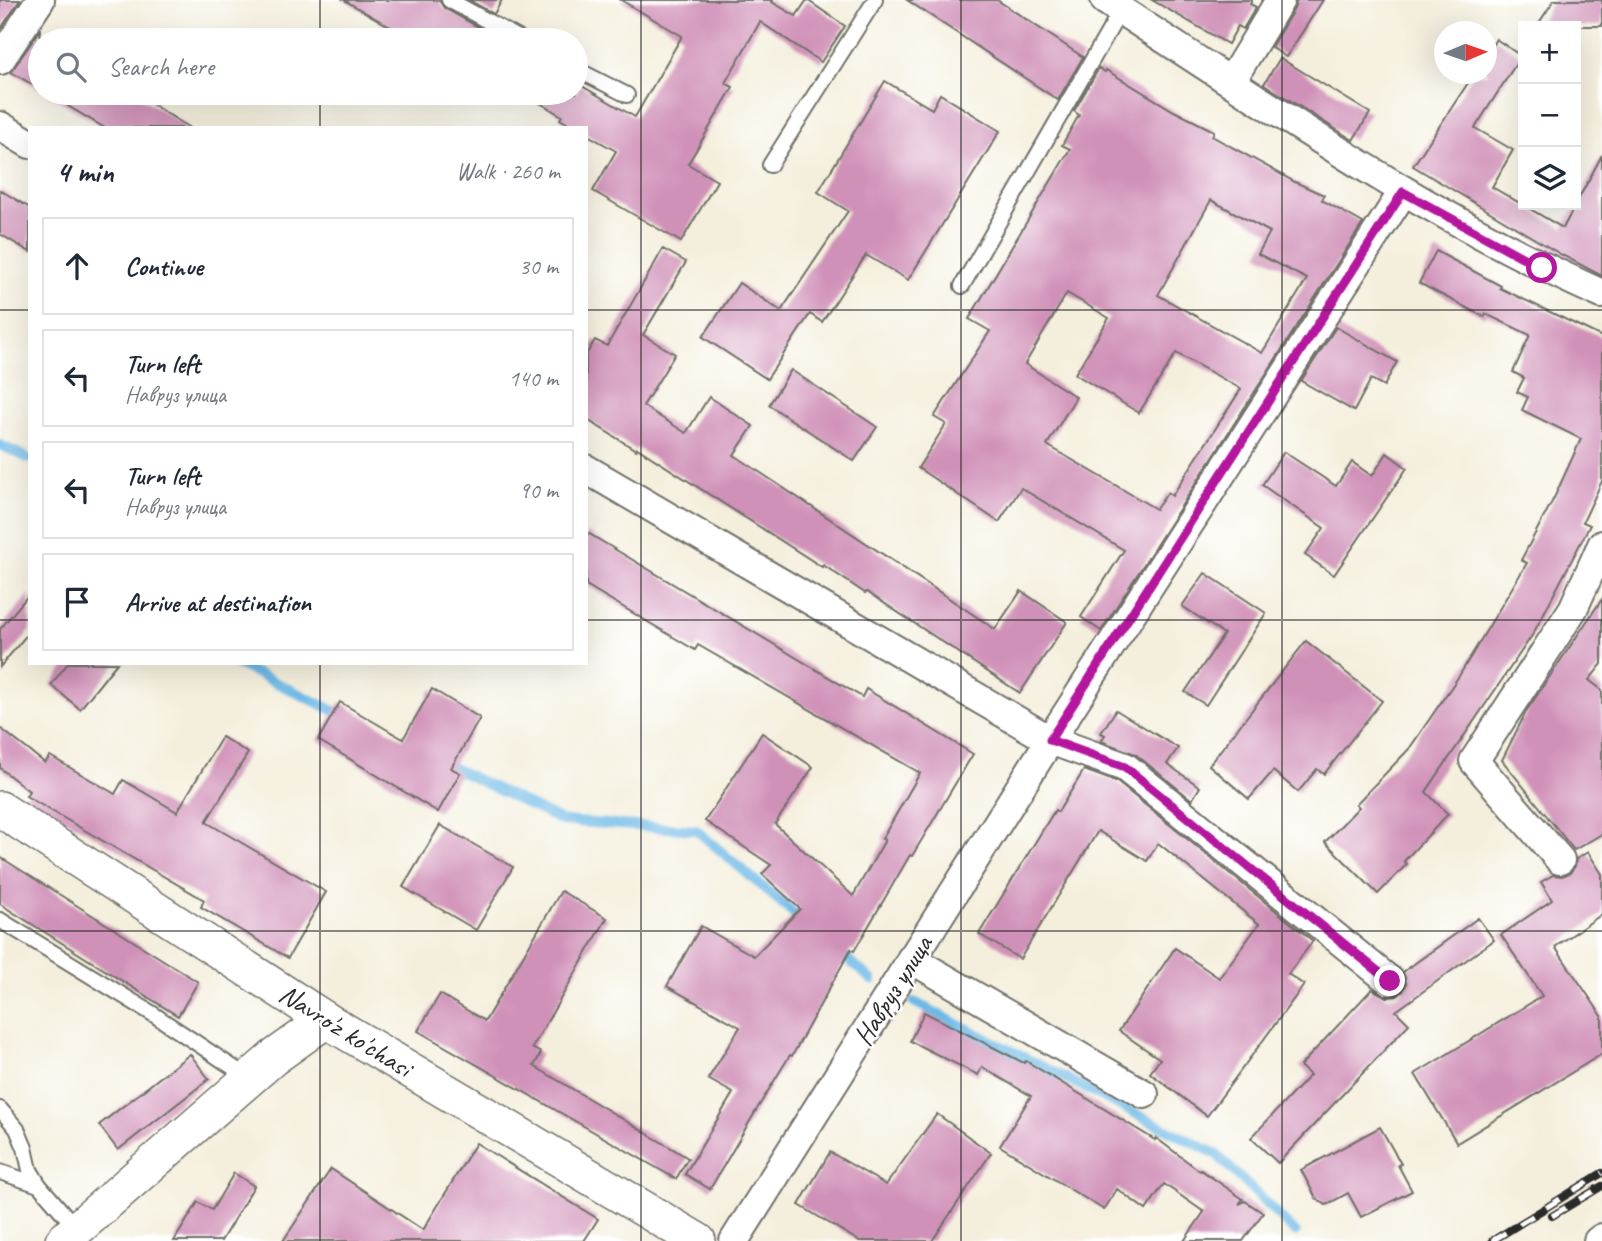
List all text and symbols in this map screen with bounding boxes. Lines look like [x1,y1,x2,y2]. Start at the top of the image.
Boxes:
north arrow [1434,21,1497,84]
map controls [1518,21,1581,210]
button: + [1518,21,1581,84]
search box [28,28,588,105]
icon: search [52,48,90,86]
text: Search here [108,50,214,83]
button: − [1518,84,1581,147]
button: layers [1518,147,1581,210]
text: 4 min [56,153,113,191]
text: Walk · 260 m [456,157,560,186]
icon: ahead [58,247,96,285]
text: Continue [125,250,203,283]
text: 30 m [519,252,558,281]
route start [1526,252,1557,283]
text: Turn left [125,347,200,380]
icon: left [58,359,96,397]
text: 140 m [509,364,558,393]
text: Навруз улица [125,380,226,409]
text: Turn left [125,459,200,492]
icon: left [58,471,96,509]
text: 90 m [519,476,558,505]
text: Навруз улица [125,492,226,521]
icon: arrive [58,583,96,621]
text: Arrive at destination [125,586,311,619]
street label: Навруз улица [845,927,941,1052]
route end [1374,965,1405,996]
street label: Navro'z ko'chasi [273,976,422,1087]

